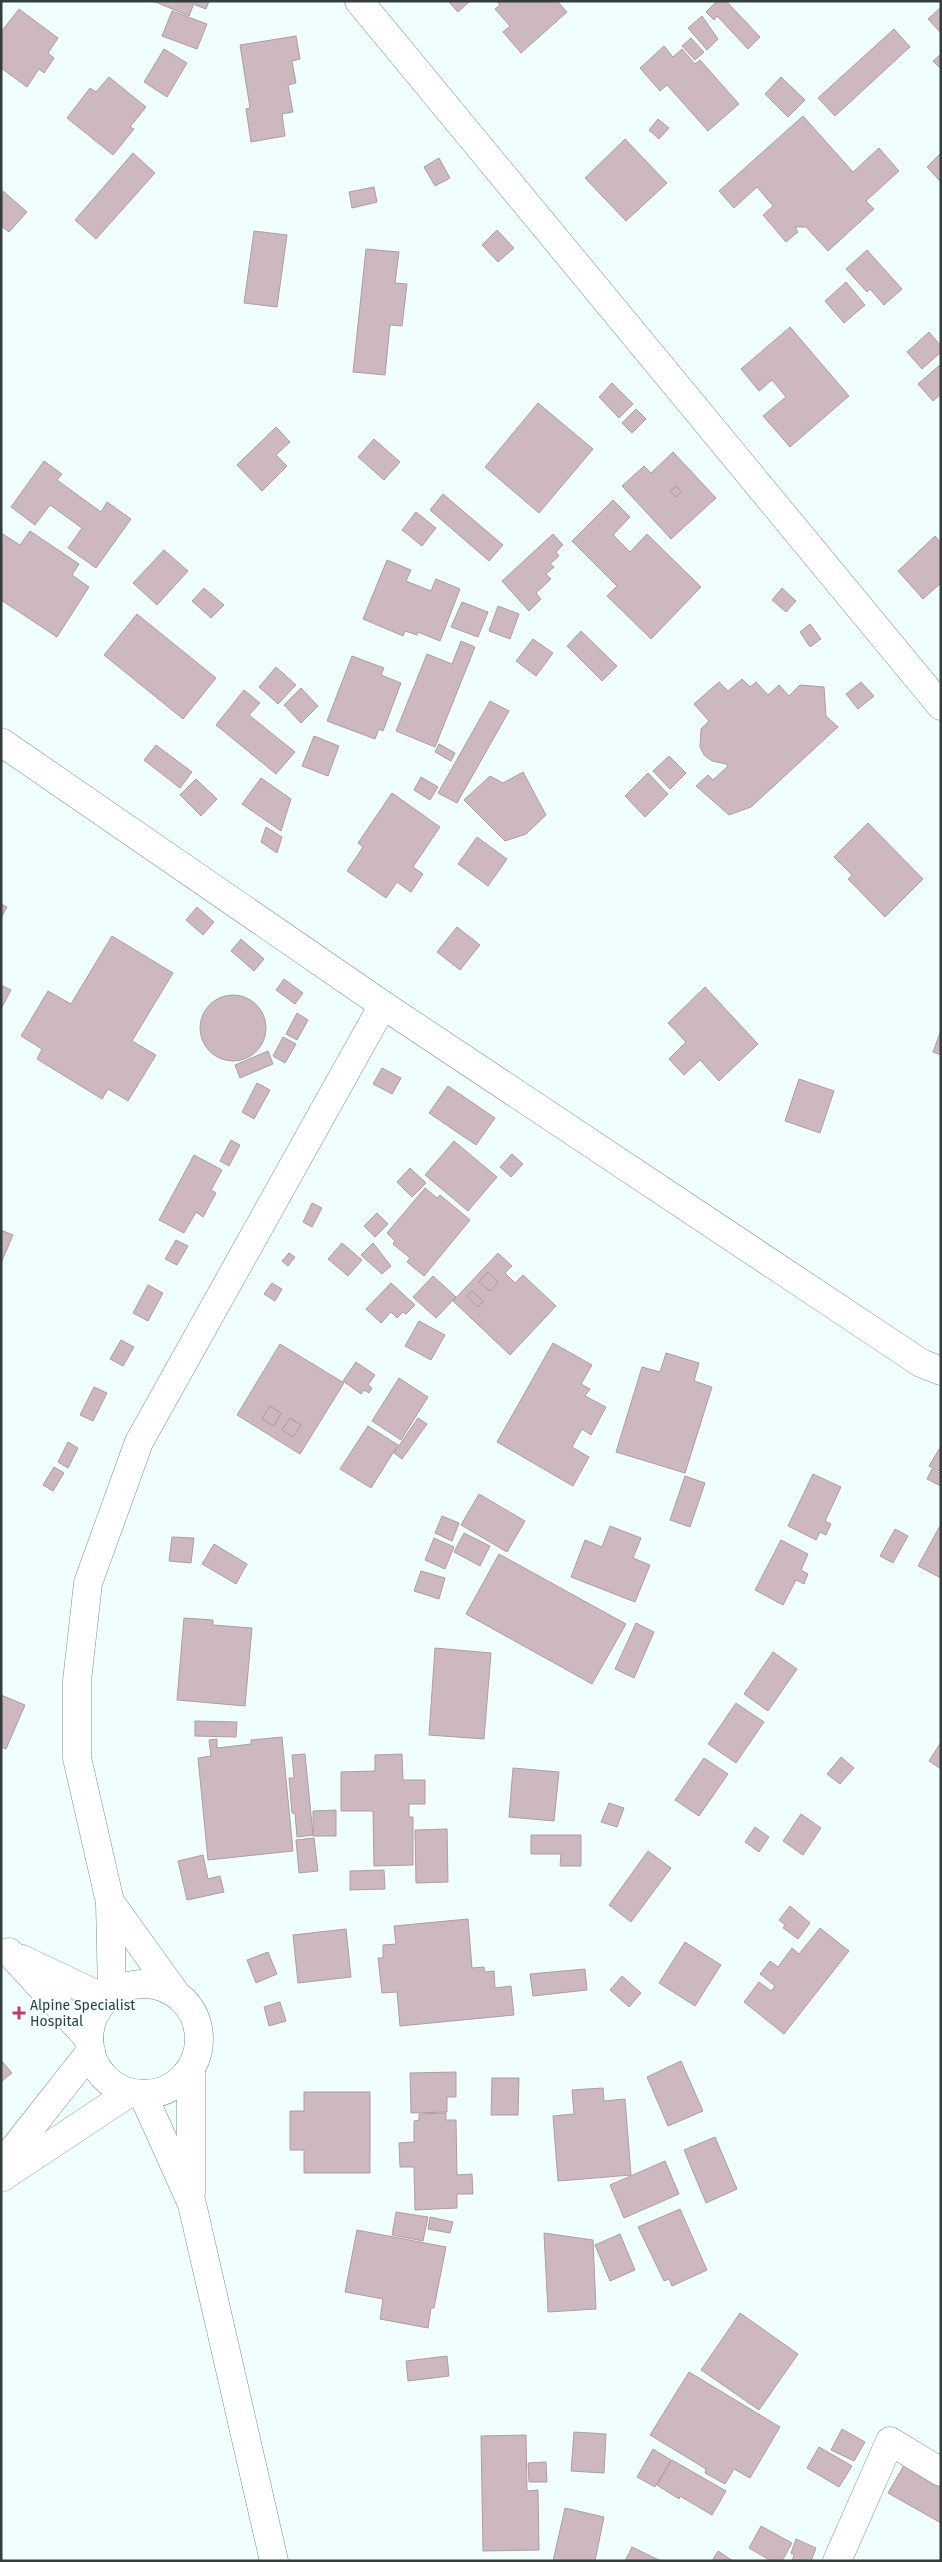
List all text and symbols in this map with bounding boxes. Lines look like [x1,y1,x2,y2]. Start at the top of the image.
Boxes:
place label: Alpine Specialist Hospital [30,1997,136,2030]
marker: Alpine Specialist Hospital [12,2006,26,2020]

